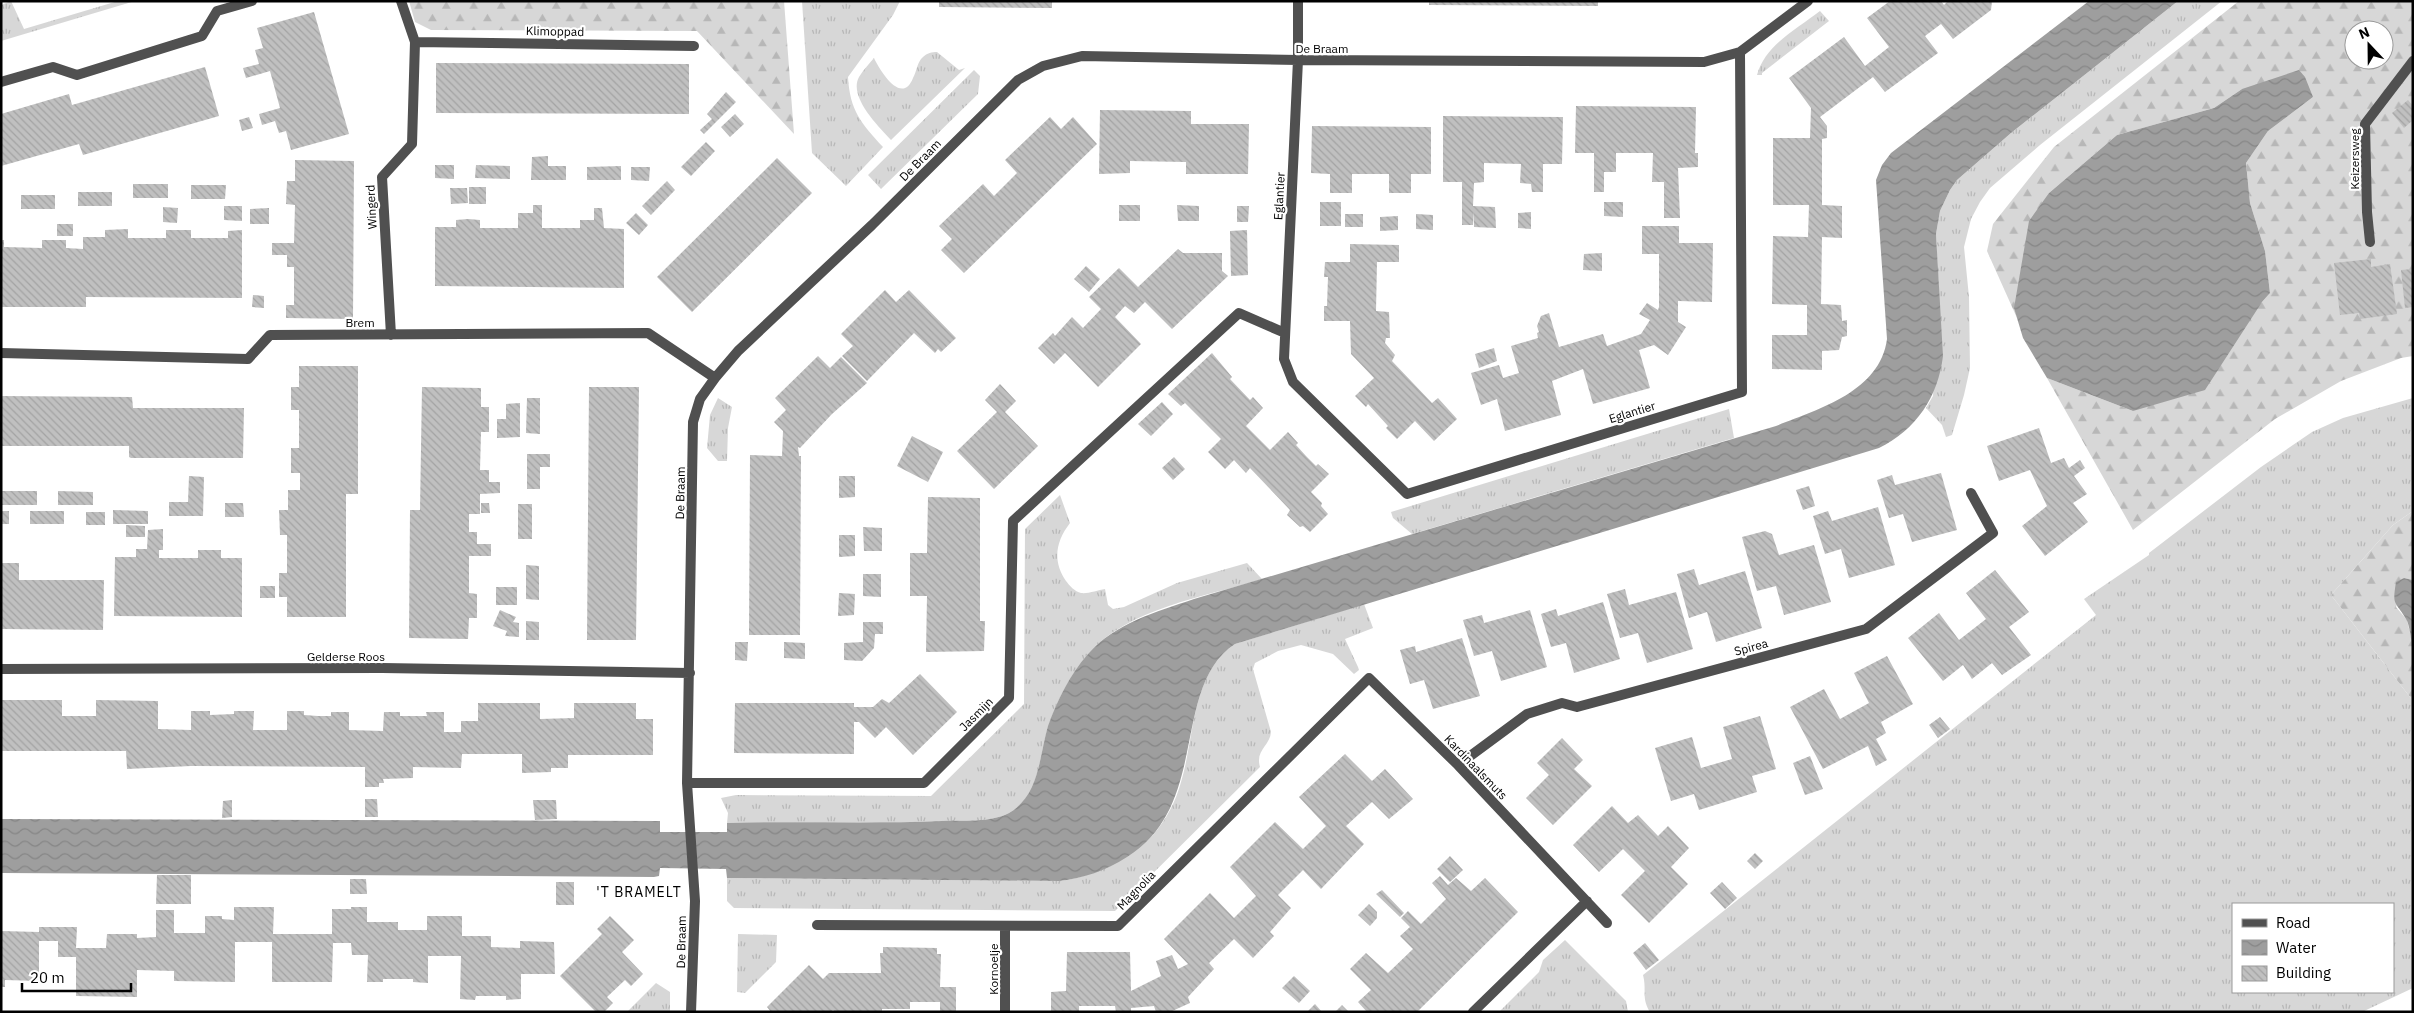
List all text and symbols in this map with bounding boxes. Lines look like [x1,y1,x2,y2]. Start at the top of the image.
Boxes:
north arrow [2344,20,2394,70]
street label: Klimoppad [526,23,584,39]
text: N [2356,23,2372,43]
street label: De Braam [1296,41,1348,56]
street label: Keizersweg [2347,128,2362,190]
street label: De Braam [896,136,944,184]
street label: Eglantier [1270,171,1288,220]
street label: Wingerd [362,184,380,230]
street label: Brem [345,315,375,330]
street label: Eglantier [1607,398,1658,426]
street label: De Braam [672,466,688,520]
street label: Spirea [1733,635,1770,659]
street label: Gelderse Roos [307,649,385,664]
street label: Jasmijn [956,694,996,734]
street label: Kardinaalsmuts [1441,731,1511,803]
street label: Magnolia [1114,867,1159,913]
district label: 'T BRAMELT [596,883,682,901]
legend [2232,903,2394,993]
text: Road [2276,913,2311,932]
street label: De Braam [673,915,689,969]
text: Water [2276,938,2317,957]
street label: Kornoelje [986,943,1001,995]
scale bar [22,960,131,992]
text: Building [2276,963,2331,982]
text: 20 m [30,968,65,987]

